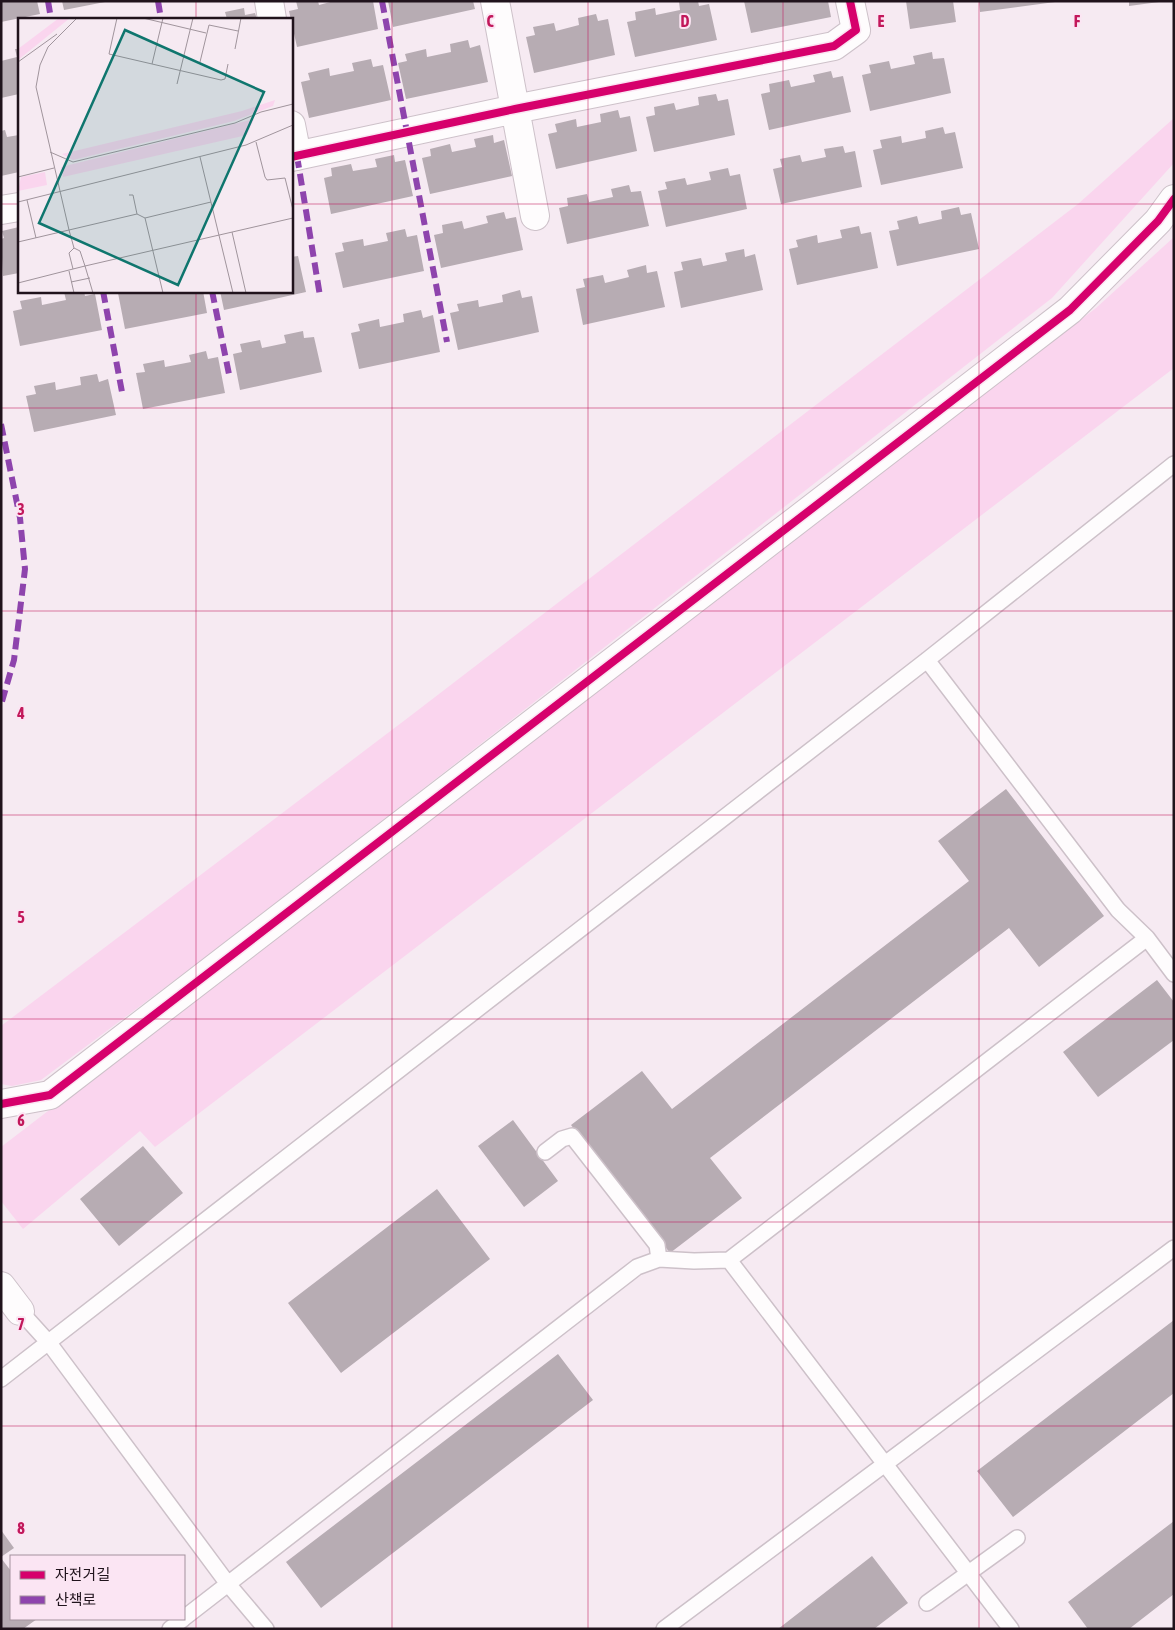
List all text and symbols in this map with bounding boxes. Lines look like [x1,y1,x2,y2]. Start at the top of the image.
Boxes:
text: C [486,12,494,30]
text: D [681,12,690,30]
text: E [878,12,885,30]
text: F [1074,12,1081,30]
inset map [18,18,292,292]
text: 3 [17,500,25,518]
text: 4 [16,704,25,722]
text: 5 [17,908,25,926]
text: 6 [17,1111,25,1129]
text: 7 [17,1315,25,1333]
text: 8 [17,1519,25,1537]
legend [10,1555,185,1620]
text: 자전거길 [55,1566,110,1583]
text: 산책로 [55,1591,96,1608]

